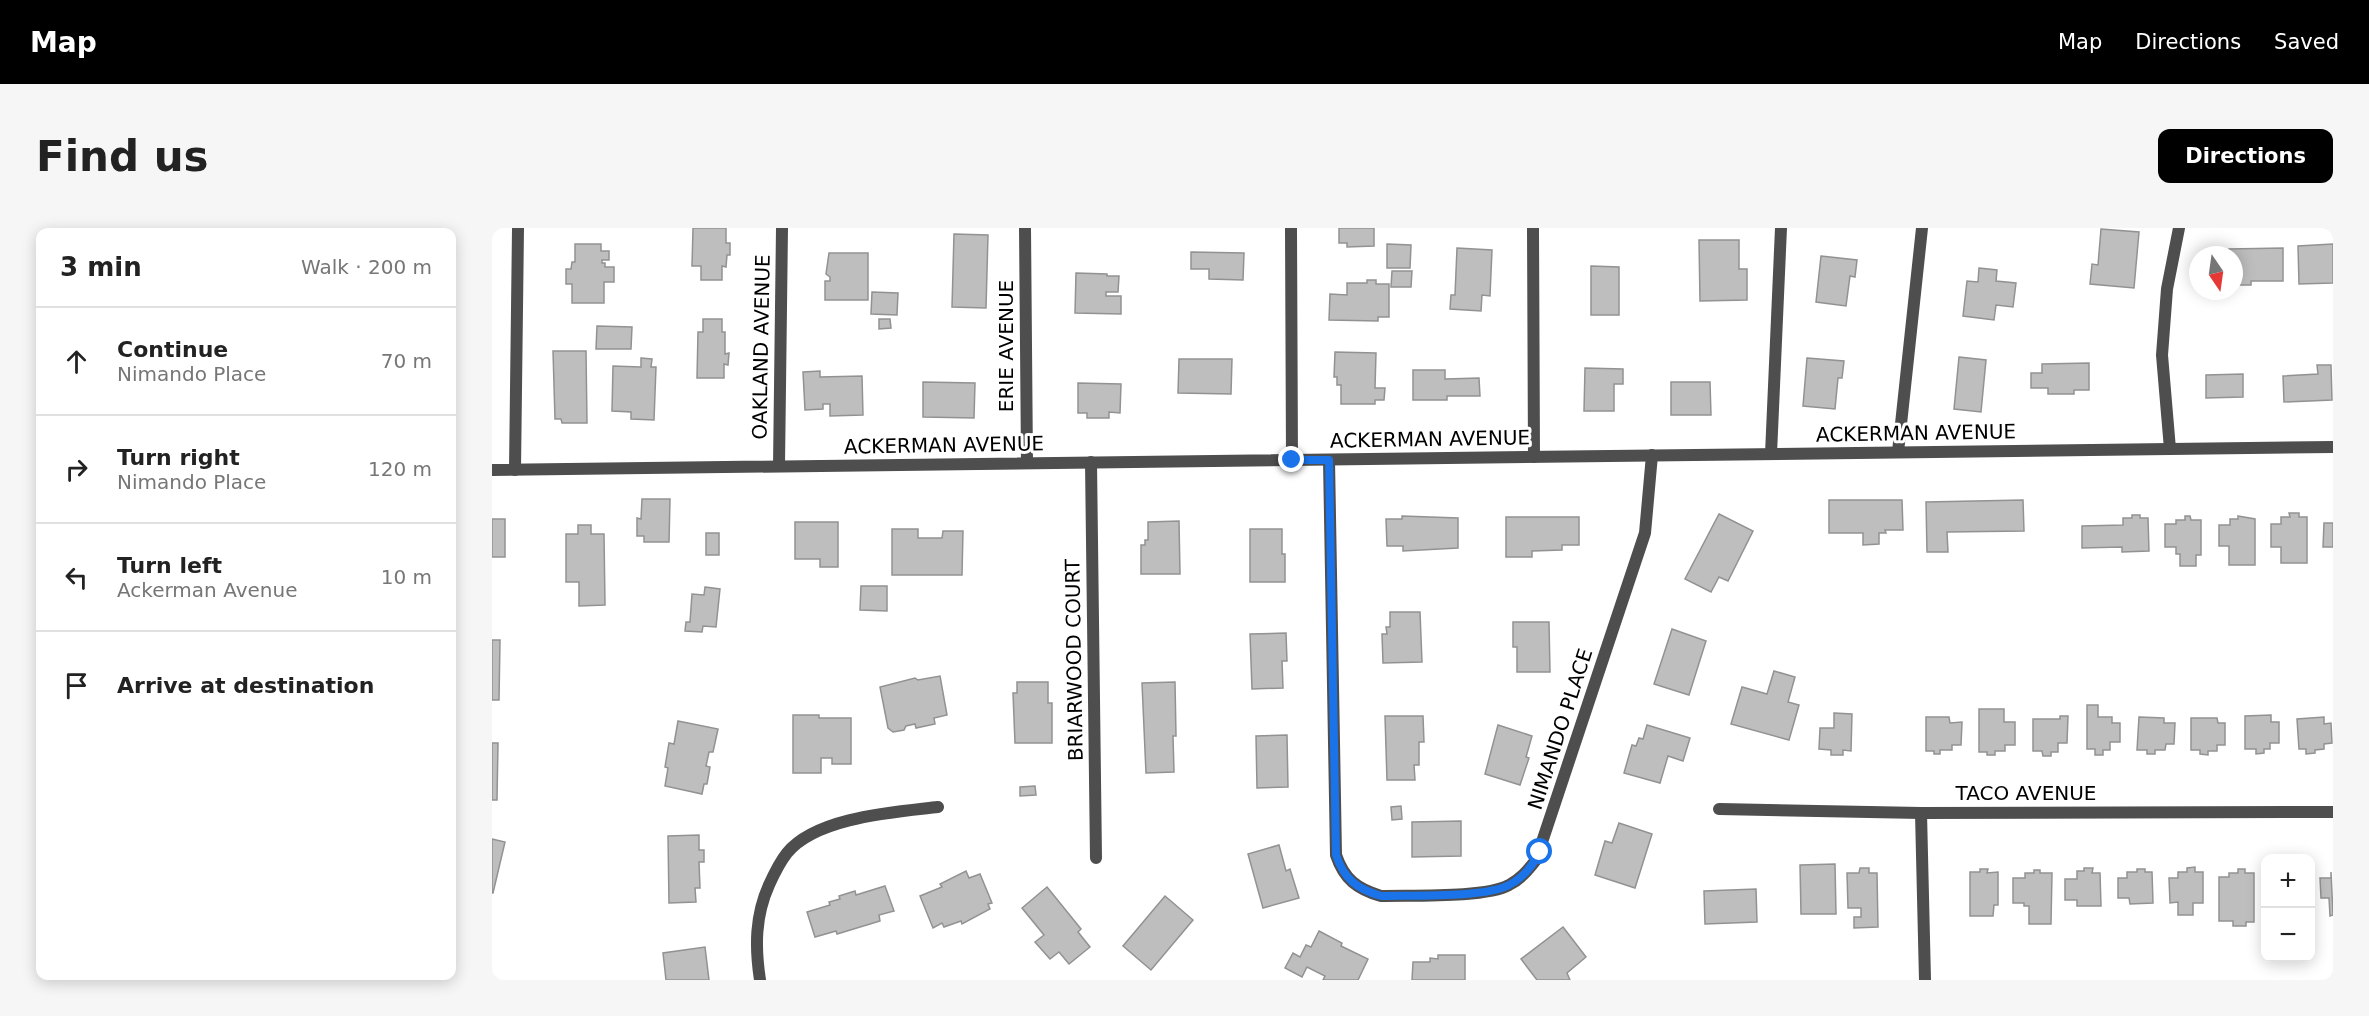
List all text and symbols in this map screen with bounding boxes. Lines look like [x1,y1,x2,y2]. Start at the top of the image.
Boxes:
text: Map [30,26,97,59]
text: Map [2058,30,2102,54]
text: Directions [2135,30,2241,54]
text: Saved [2274,30,2339,54]
button: Directions [2158,129,2333,183]
text: Find us [36,132,209,181]
north arrow [2189,246,2243,300]
text: 3 min [60,252,142,282]
street label: OAKLAND AVENUE [747,254,775,440]
text: Walk · 200 m [301,255,432,279]
street label: ERIE AVENUE [994,280,1018,412]
text: Continue [117,337,228,362]
icon: ahead [60,345,93,378]
text: 70 m [381,349,432,373]
text: Nimando Place [117,362,266,386]
street label: ACKERMAN AVENUE [1816,419,2016,447]
street label: ACKERMAN AVENUE [1330,425,1530,453]
street label: ACKERMAN AVENUE [844,431,1044,459]
text: Turn right [117,445,240,470]
route end [1278,446,1304,472]
icon: right [60,453,93,486]
text: 120 m [368,457,432,481]
text: Nimando Place [117,470,266,494]
text: Turn left [117,553,222,578]
street label: BRIARWOOD COURT [1060,558,1088,761]
icon: left [60,561,93,594]
text: 10 m [381,565,432,589]
text: Ackerman Avenue [117,578,297,602]
street label: NIMANDO PLACE [1523,645,1597,813]
icon: arrive [60,669,93,702]
text: Arrive at destination [117,673,374,698]
street label: TACO AVENUE [1954,781,2097,805]
route start [1526,838,1552,864]
map controls [2261,854,2315,962]
button: + [2261,854,2315,908]
button: − [2261,908,2315,962]

